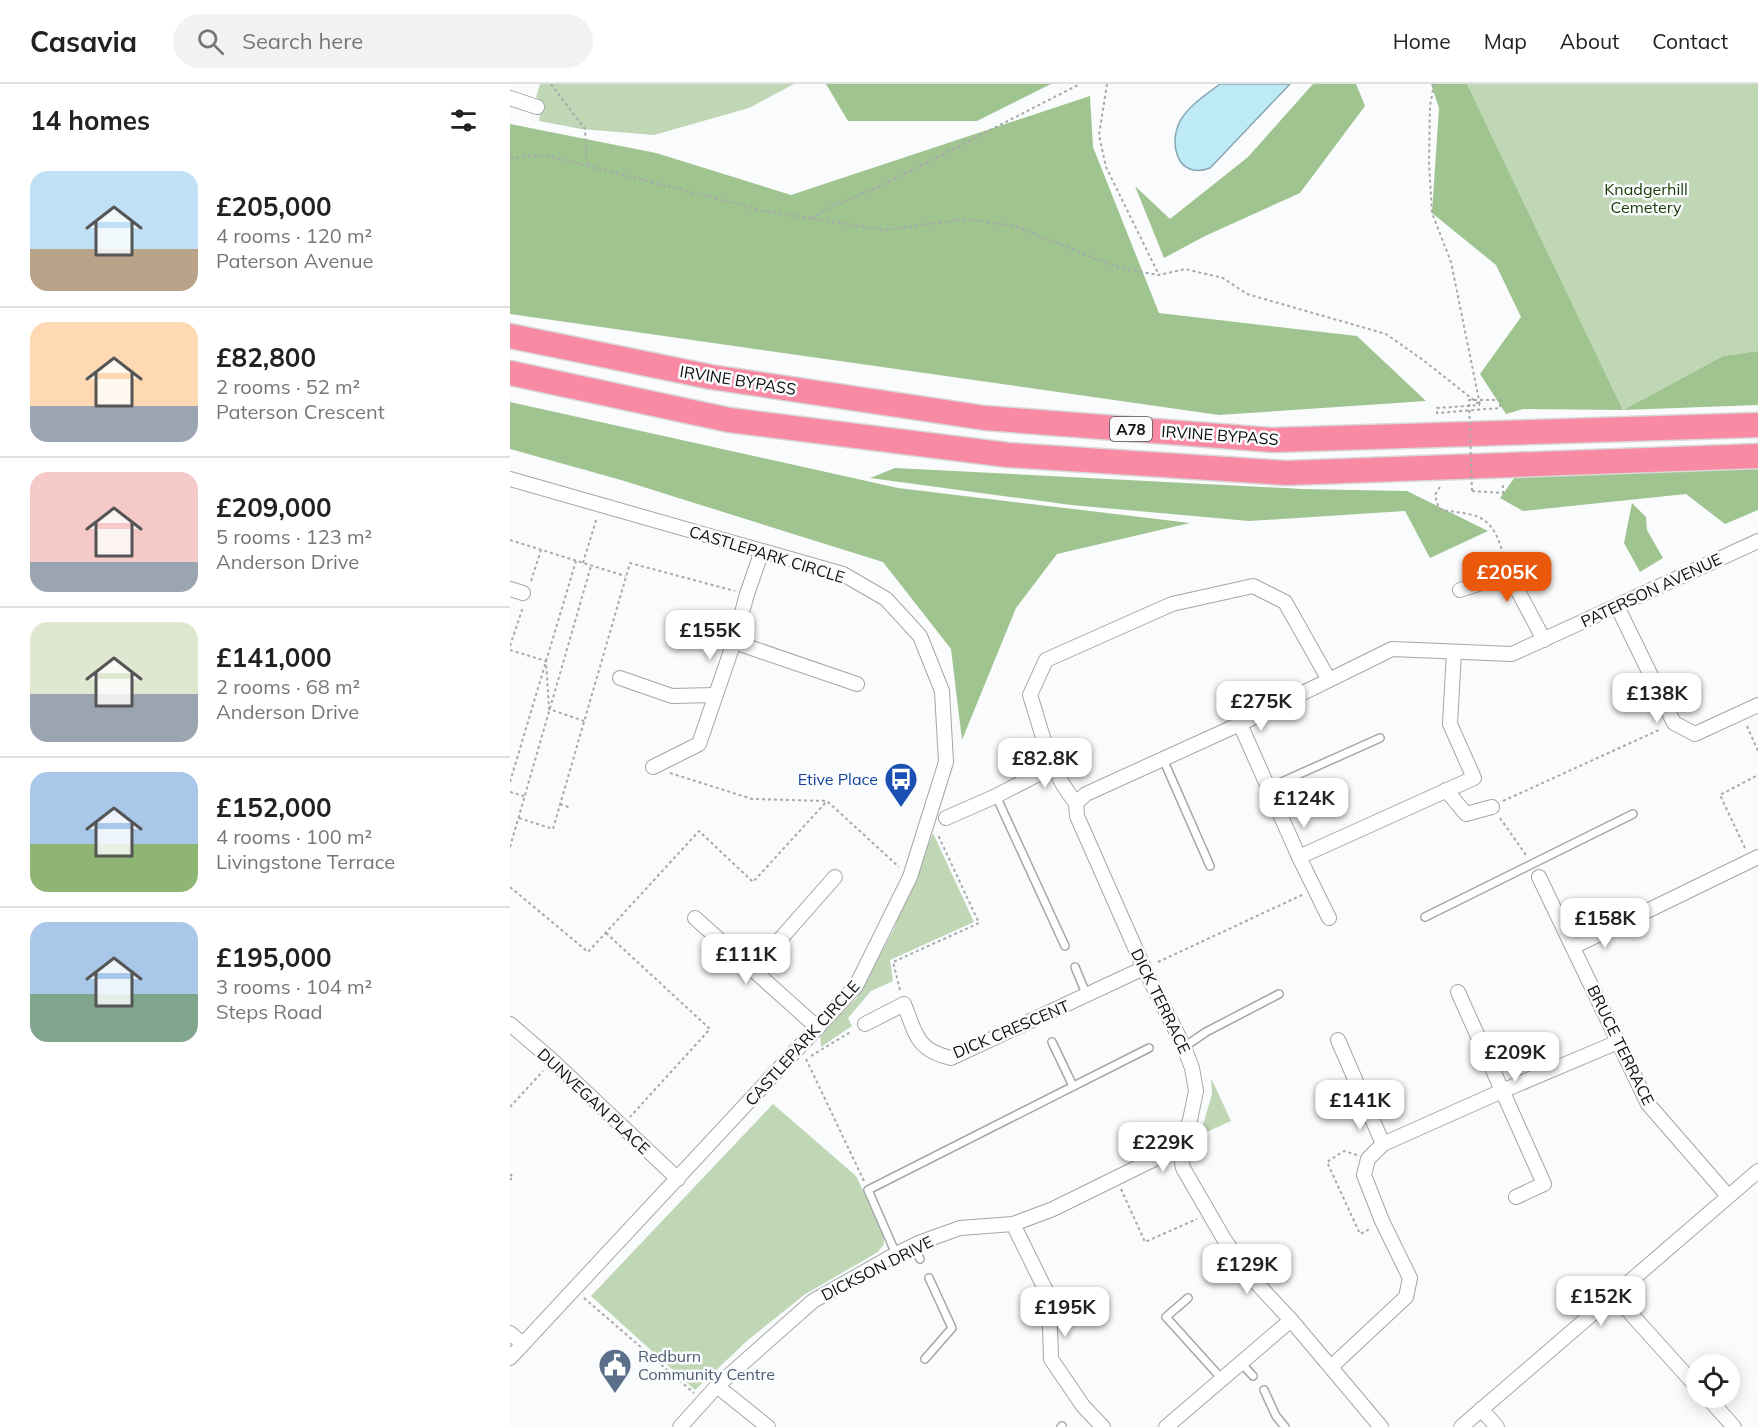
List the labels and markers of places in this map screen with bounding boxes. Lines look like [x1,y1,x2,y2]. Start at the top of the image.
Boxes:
pin: £205K [1465,552,1549,603]
pin: £155K [668,610,752,661]
pin: £138K [1615,673,1699,724]
pin: £275K [1219,681,1303,732]
pin: £82.8K [996,738,1094,789]
bus stop icon: Etive Place [883,761,919,808]
place label: Etive Place [798,769,878,789]
pin: £124K [1262,778,1346,829]
pin: £158K [1563,898,1647,949]
pin: £111K [704,934,788,985]
pin: £209K [1473,1032,1557,1083]
pin: £141K [1318,1080,1402,1131]
pin: £229K [1121,1122,1205,1173]
pin: £129K [1205,1244,1289,1295]
pin: £152K [1559,1276,1643,1327]
pin: £195K [1023,1287,1107,1338]
place label: Redburn Community Centre [638,1346,775,1384]
public building icon: Redburn Community Centre [597,1347,633,1394]

